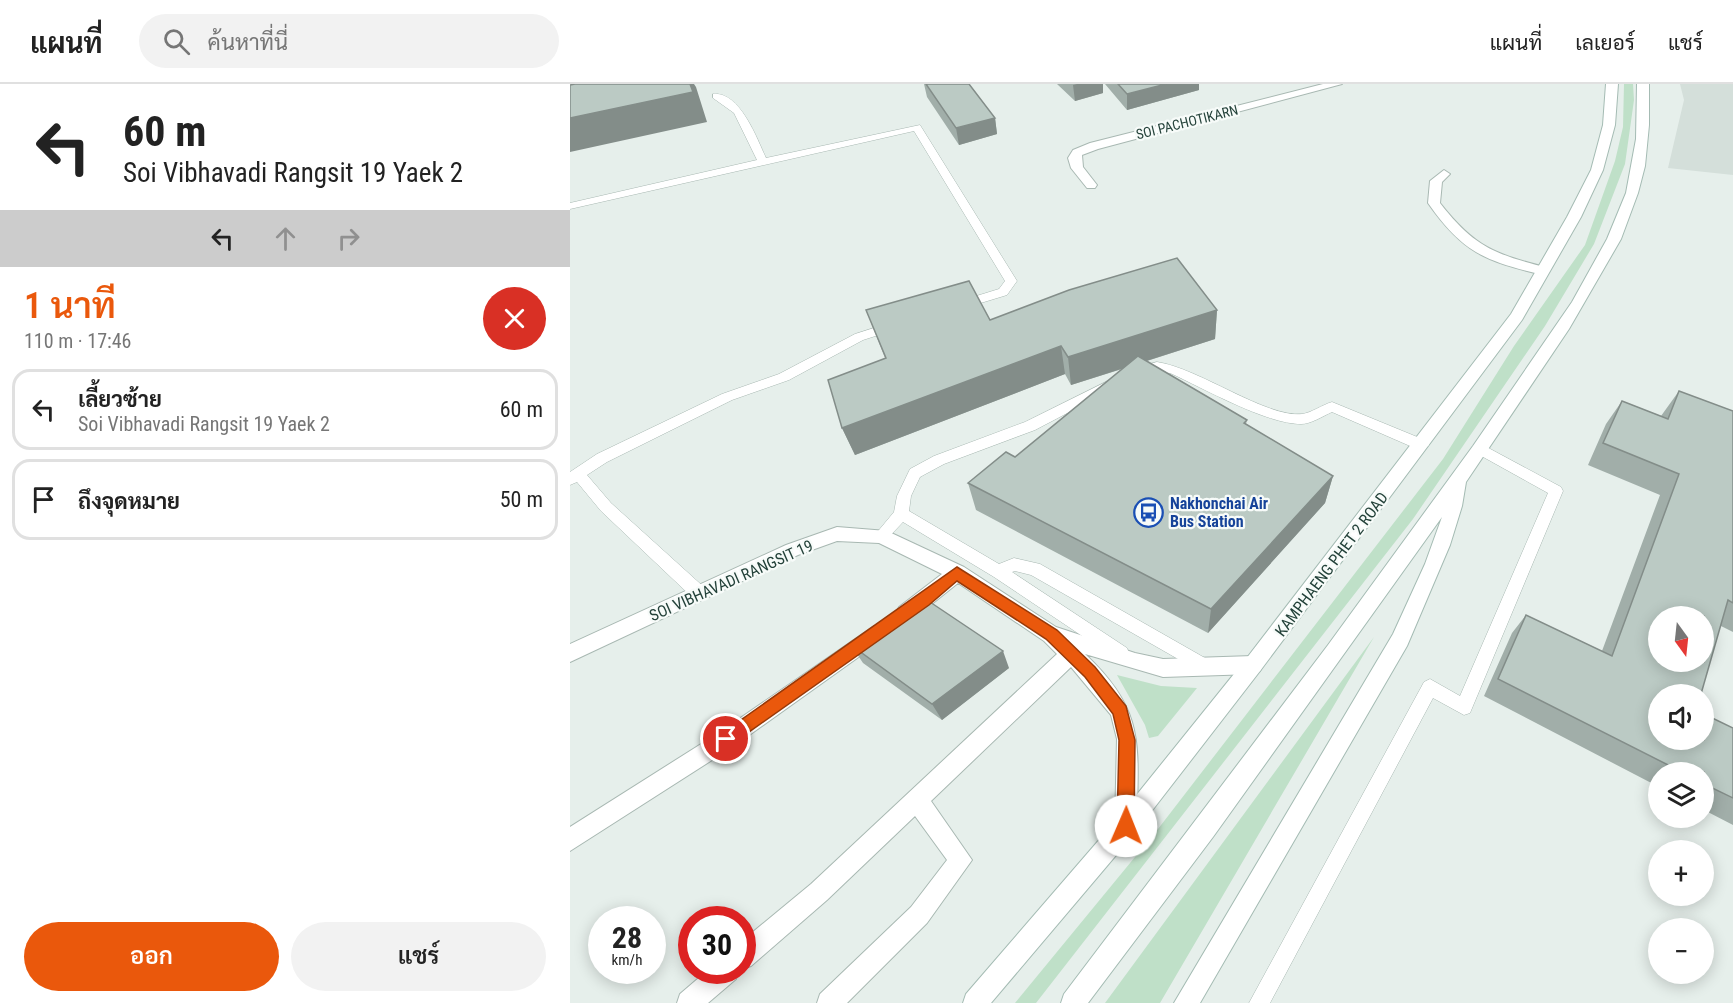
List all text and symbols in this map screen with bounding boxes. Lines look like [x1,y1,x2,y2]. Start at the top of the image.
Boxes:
search box [139,14,559,68]
icon: search [160,25,193,58]
text: แผนที่ [30,27,103,60]
text: ค้นหาที่นี่ [208,30,288,55]
text: แผนที่ [1490,31,1542,55]
text: เลเยอร์ [1575,31,1635,55]
text: แชร์ [1668,31,1703,55]
street label: SOI PACHOTIKARN [1134,102,1240,142]
text: 60 m [123,107,206,156]
icon: left [24,108,102,186]
text: Soi Vibhavadi Rangsit 19 Yaek 2 [123,157,463,189]
icon: left [206,222,239,255]
icon: ahead [269,222,302,255]
icon: right [332,222,365,255]
text: 1 นาที [24,285,116,327]
button: close [483,287,546,350]
text: 110 m · 17:46 [24,329,131,353]
text: เลี้ยวซ้าย [78,387,162,412]
icon: left [27,393,60,426]
text: 60 m [500,397,543,422]
text: Soi Vibhavadi Rangsit 19 Yaek 2 [78,412,330,436]
icon: arrive [27,483,60,516]
text: 50 m [500,487,543,512]
street label: KAMPHAENG PHET 2 ROAD [1271,488,1392,640]
text: ถึงจุดหมาย [78,489,180,514]
place label: Nakhonchai Air Bus Station [1170,494,1268,531]
bus stop icon: Nakhonchai Air Bus Station [1133,496,1165,528]
street label: SOI VIBHAVADI RANGSIT 19 [647,536,816,625]
north arrow [1648,606,1714,672]
map controls [1648,606,1714,984]
button: sound [1648,684,1714,750]
pin [700,713,751,764]
icon: arrive [709,722,742,755]
button: layers [1648,762,1714,828]
position arrow [1094,794,1158,858]
button: + [1648,840,1714,906]
speed limit sign: 30 [678,906,756,984]
button: − [1648,918,1714,984]
text: 28 [612,920,642,955]
button: ออก [24,922,279,991]
button: แชร์ [291,922,546,991]
text: km/h [612,951,642,969]

